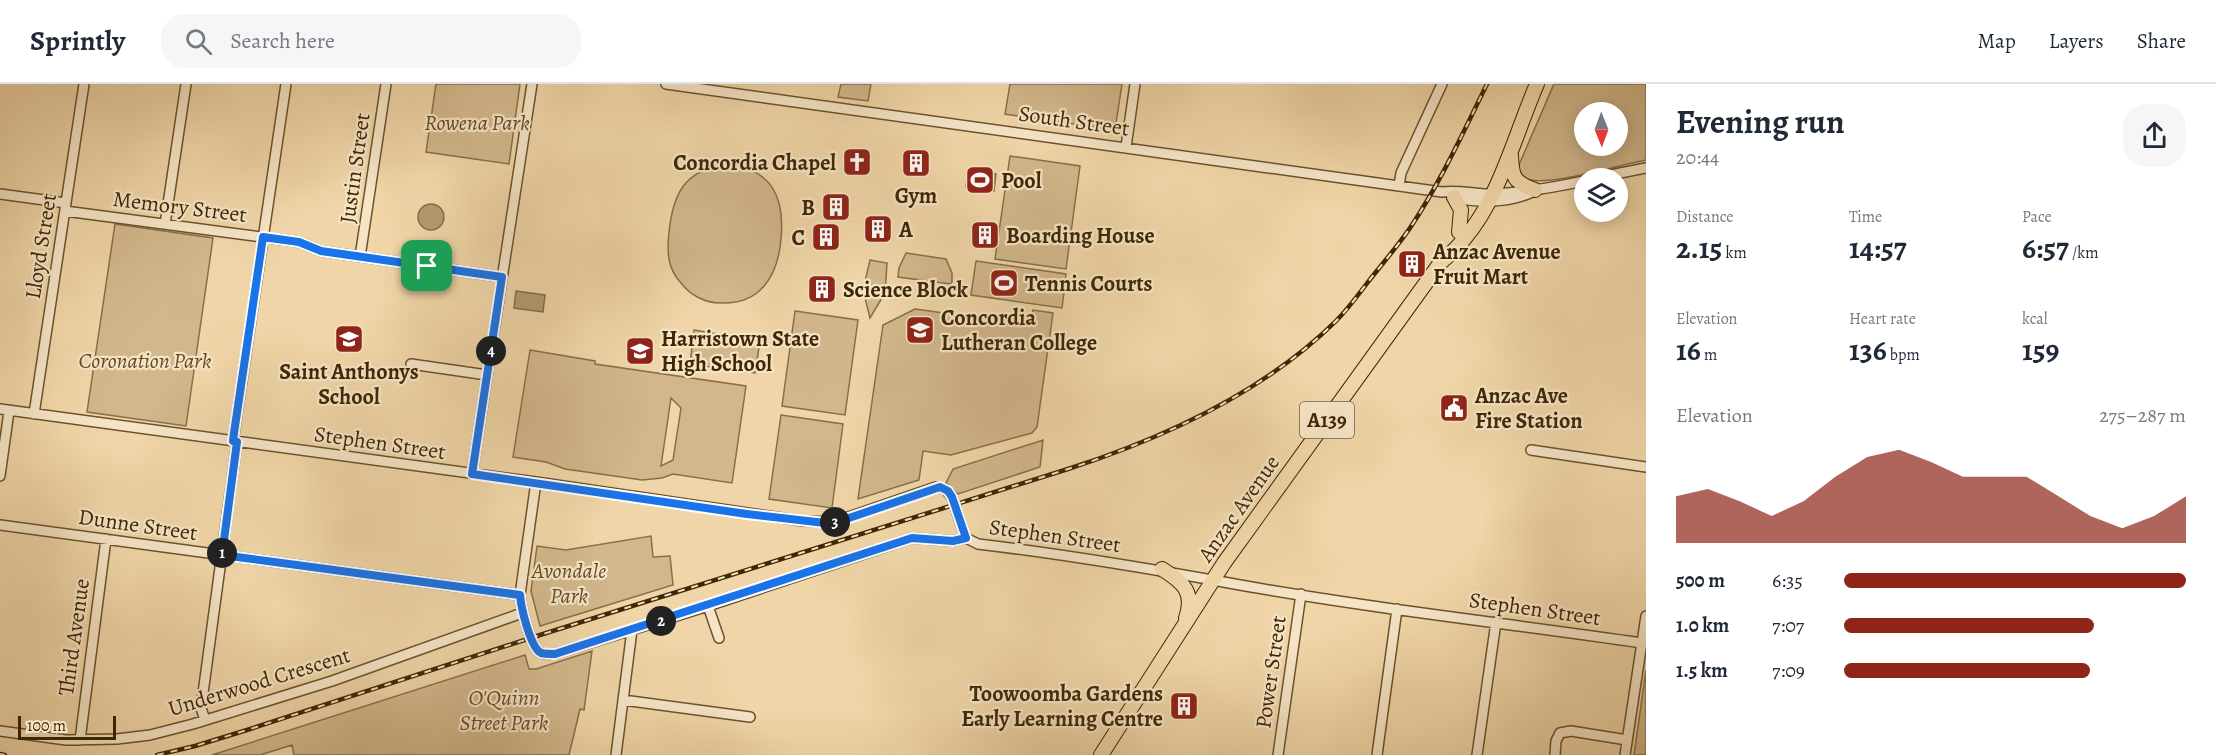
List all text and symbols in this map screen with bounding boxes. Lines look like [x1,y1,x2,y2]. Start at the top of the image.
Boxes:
search box [161,14,581,68]
text: Sprintly [30,22,125,60]
icon: search [182,25,215,58]
text: Search here [230,26,335,56]
text: Map [1977,27,2016,55]
text: Layers [2049,27,2104,55]
text: Share [2137,27,2186,55]
street label: South Street [1017,98,1131,144]
text: Evening run [1676,99,1845,144]
north arrow [1574,102,1628,156]
map controls [1574,102,1628,222]
button: share [2123,104,2186,167]
park label: Rowena Park [424,108,530,138]
street label: Justin Street [332,111,378,225]
text: 20:44 [1676,144,1719,171]
church icon: Concordia Chapel [841,146,873,178]
building icon: Gym [900,147,932,179]
place label: Concordia Chapel [673,148,836,178]
sports icon: Pool [964,164,996,196]
place label: Pool [1001,166,1042,196]
button: layers [1574,168,1628,222]
place label: Gym [895,181,937,211]
street label: Memory Street [111,184,248,230]
street label: Lloyd Street [18,191,64,301]
building icon: B [820,191,852,223]
place label: B [801,193,815,223]
text: Distance [1676,206,1733,228]
text: Time [1849,206,1882,228]
text: Pace [2022,206,2052,228]
building icon: A [862,213,894,245]
place label: A [898,215,913,245]
building icon: Boarding House [969,219,1001,251]
building icon: C [810,221,842,253]
place label: Boarding House [1006,221,1155,251]
place label: C [791,223,805,253]
text: 2.15 [1676,228,1722,268]
text: 14:57 [1849,228,1907,268]
text: 6:57 [2022,228,2069,268]
place label: Anzac Avenue Fruit Mart [1432,237,1561,292]
pin [401,240,452,291]
text: km [1722,242,1747,264]
text: /km [2069,242,2098,264]
building icon: Anzac Avenue Fruit Mart [1396,248,1428,280]
icon: arrive [410,249,443,282]
sports icon: Tennis Courts [988,267,1020,299]
place label: Tennis Courts [1025,269,1152,299]
building icon: Science Block [806,273,838,305]
place label: Science Block [843,275,968,305]
place label: Concordia Lutheran College [941,303,1097,358]
text: Elevation [1676,308,1737,330]
text: Heart rate [1849,308,1916,330]
text: kcal [2022,308,2048,330]
school or university icon: Concordia Lutheran College [904,314,936,346]
school or university icon: Saint Anthonys School [333,323,365,355]
place label: Harristown State High School [661,324,819,379]
text: 16 [1676,330,1701,370]
text: 136 [1849,330,1887,370]
text: 159 [2022,330,2059,370]
school or university icon: Harristown State High School [624,335,656,367]
pin: 4 [476,336,506,366]
text: 4 [487,340,495,362]
text: m [1701,344,1717,366]
text: bpm [1887,344,1920,366]
park label: Coronation Park [79,346,212,376]
place label: Saint Anthonys School [279,357,419,412]
place label: Anzac Ave Fire Station [1474,381,1583,436]
public building icon: Anzac Ave Fire Station [1438,392,1470,424]
road number: A139 [1300,402,1354,438]
text: Elevation [1676,402,1753,429]
text: 275–287 m [2099,402,2186,429]
street label: Stephen Street [312,419,448,467]
street label: Anzac Avenue [1190,449,1287,569]
street label: Dunne Street [76,502,199,548]
pin: 3 [820,507,850,537]
text: 3 [832,511,838,533]
street label: Stephen Street [987,512,1123,560]
pin: 1 [207,538,237,568]
text: 1 [219,542,225,564]
park label: Avondale Park [531,556,606,611]
text: 500 m [1676,567,1725,594]
text: 6:35 [1772,567,1803,594]
street label: Third Avenue [51,577,97,698]
street label: Stephen Street [1467,585,1603,633]
pin: 2 [646,606,676,636]
text: 2 [657,610,665,632]
text: 1.0 km [1676,612,1729,639]
text: 7:07 [1772,612,1804,639]
street label: Power Street [1248,614,1294,730]
street label: Underwood Crescent [165,640,354,724]
text: 1.5 km [1676,657,1728,684]
text: 7:09 [1772,657,1805,684]
place label: Toowoomba Gardens Early Learning Centre [961,679,1163,734]
park label: O'Quinn Street Park [460,683,549,738]
building icon: Toowoomba Gardens Early Learning Centre [1168,690,1200,722]
scale bar [18,713,116,740]
text: 100 m [27,715,66,737]

